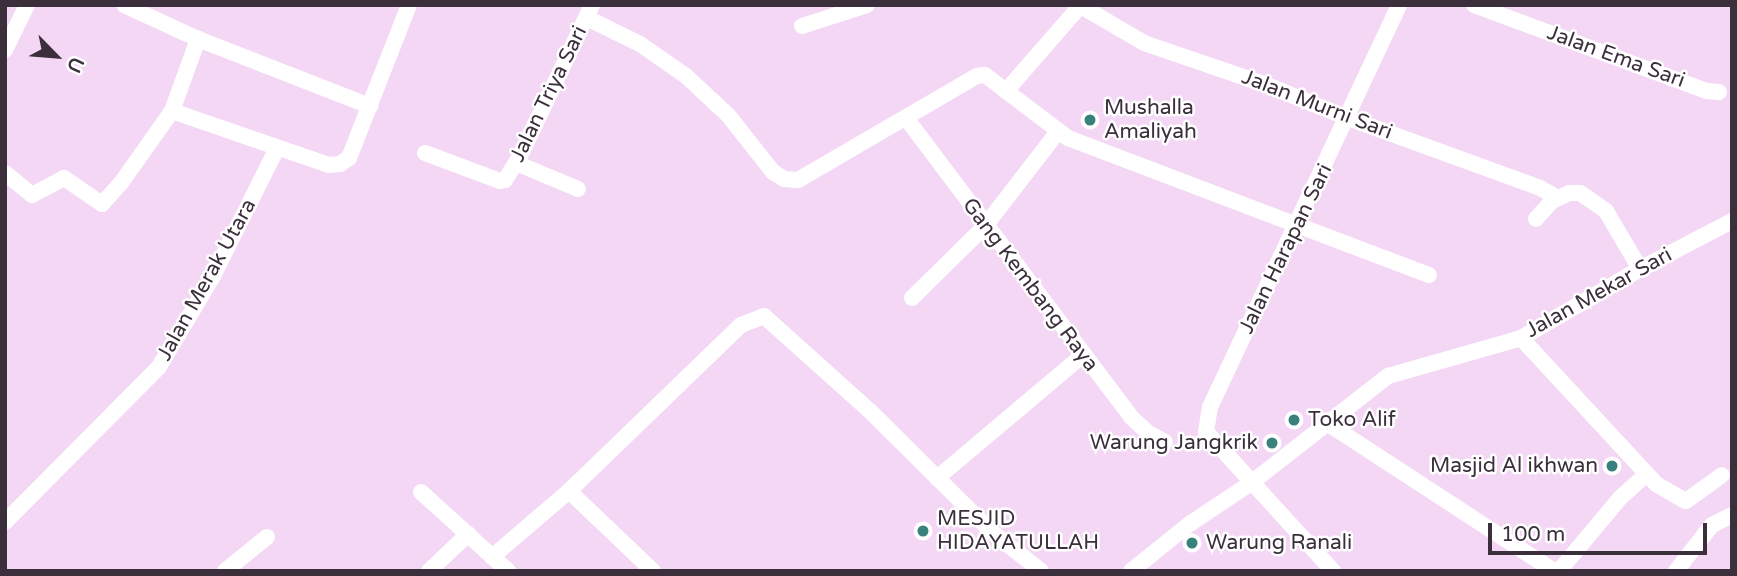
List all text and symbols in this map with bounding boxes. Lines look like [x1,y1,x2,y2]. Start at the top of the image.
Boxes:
street label: Jalan Ema Sari [1544,20,1688,94]
north arrow [21,21,91,91]
street label: Jalan Triya Sari [505,22,593,166]
text: U [62,54,88,76]
street label: Jalan Murni Sari [1238,65,1396,145]
place label: Mushalla Amaliyah [1104,95,1197,145]
marker: Mushalla Amaliyah [1082,112,1098,128]
street label: Jalan Harapan Sari [1234,160,1338,338]
street label: Gang Kembang Raya [957,193,1103,377]
street label: Jalan Merak Utara [152,195,262,365]
street label: Jalan Mekar Sari [1521,242,1677,344]
place label: Toko Alif [1308,407,1396,433]
marker: Toko Alif [1286,412,1302,428]
place label: Warung Jangkrik [1090,430,1258,456]
marker: Warung Jangkrik [1264,435,1280,451]
place label: Masjid Al ikhwan [1430,453,1598,479]
marker: Masjid Al ikhwan [1604,458,1620,474]
place label: MESJID HIDAYATULLAH [937,506,1099,556]
scale bar [1492,510,1711,554]
text: 100 m [1501,522,1565,547]
marker: MESJID HIDAYATULLAH [915,523,931,539]
place label: Warung Ranali [1206,530,1352,556]
marker: Warung Ranali [1184,535,1200,551]

